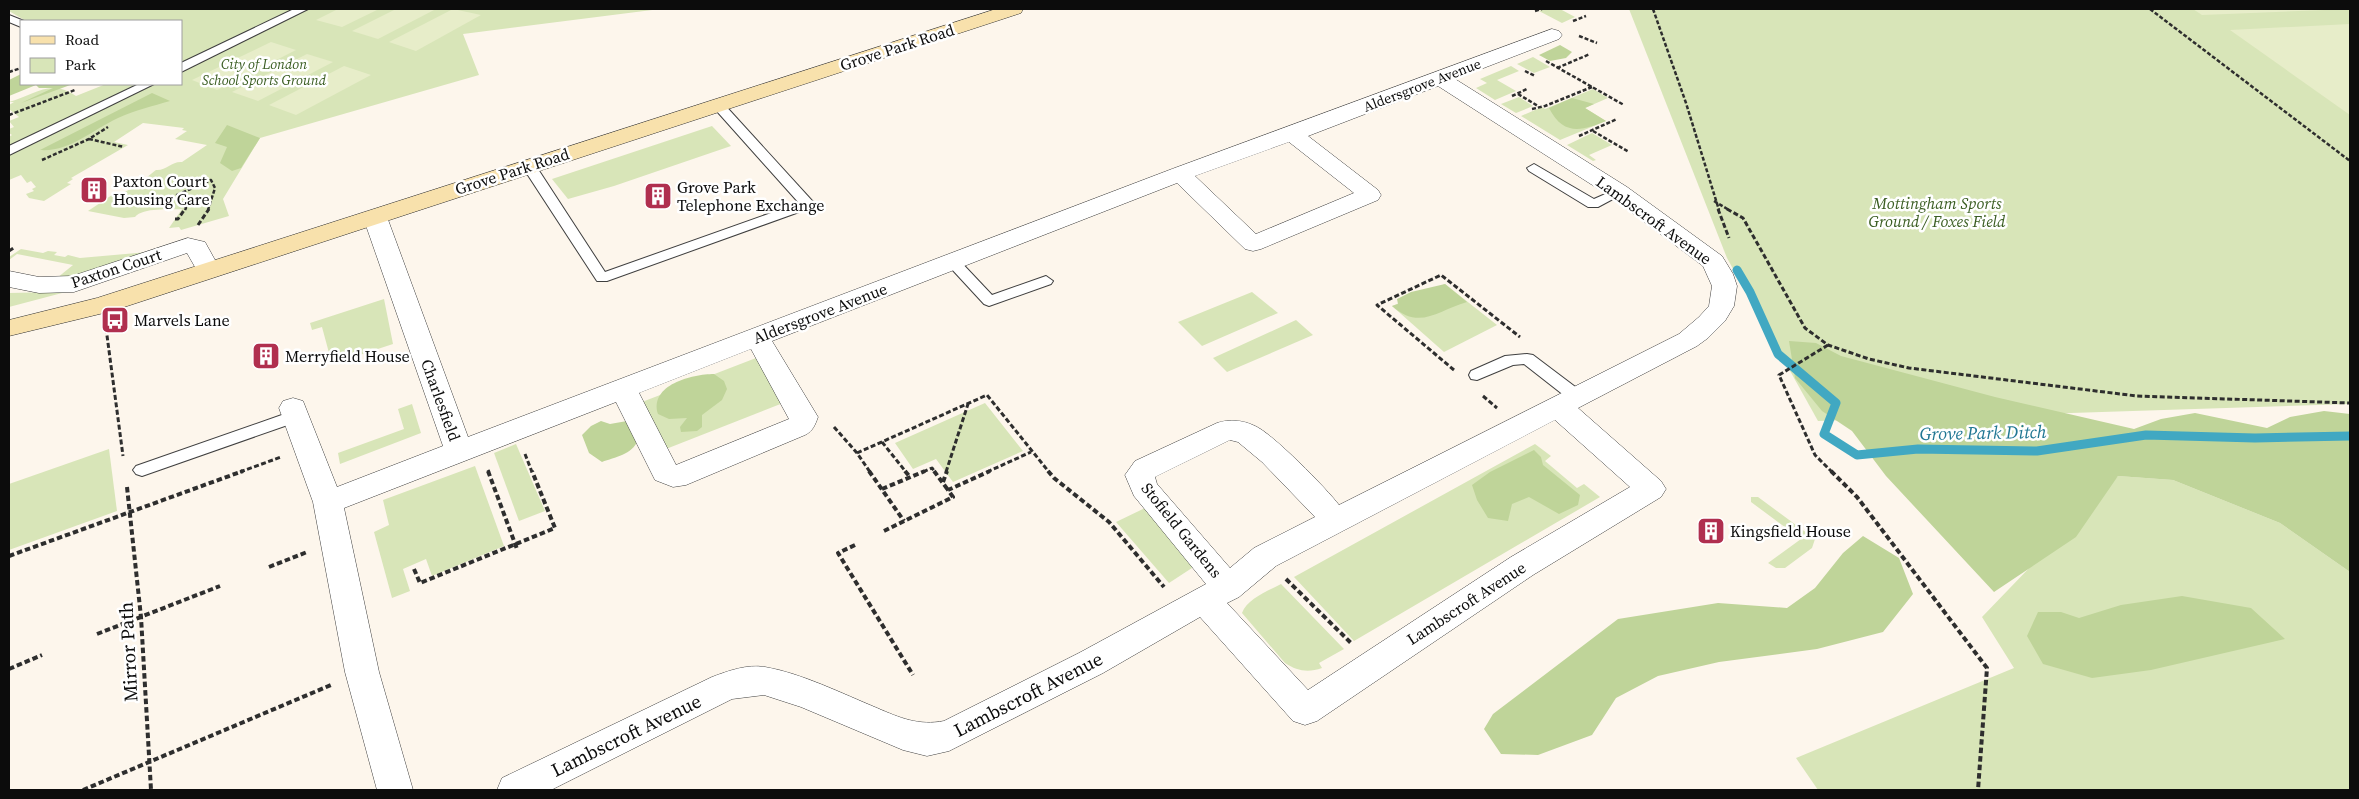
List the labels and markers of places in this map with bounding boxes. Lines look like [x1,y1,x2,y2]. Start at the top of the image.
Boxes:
place label: Paxton Court Housing Care [113,170,210,210]
building icon: Paxton Court Housing Care [79,175,109,205]
place label: Grove Park Telephone Exchange [677,176,825,216]
building icon: Grove Park Telephone Exchange [643,181,673,211]
bus stop icon: Marvels Lane [100,305,130,335]
place label: Marvels Lane [134,309,230,331]
building icon: Merryfield House [251,341,281,371]
place label: Merryfield House [285,345,410,367]
building icon: Kingsfield House [1696,516,1726,546]
place label: Kingsfield House [1730,520,1851,542]

